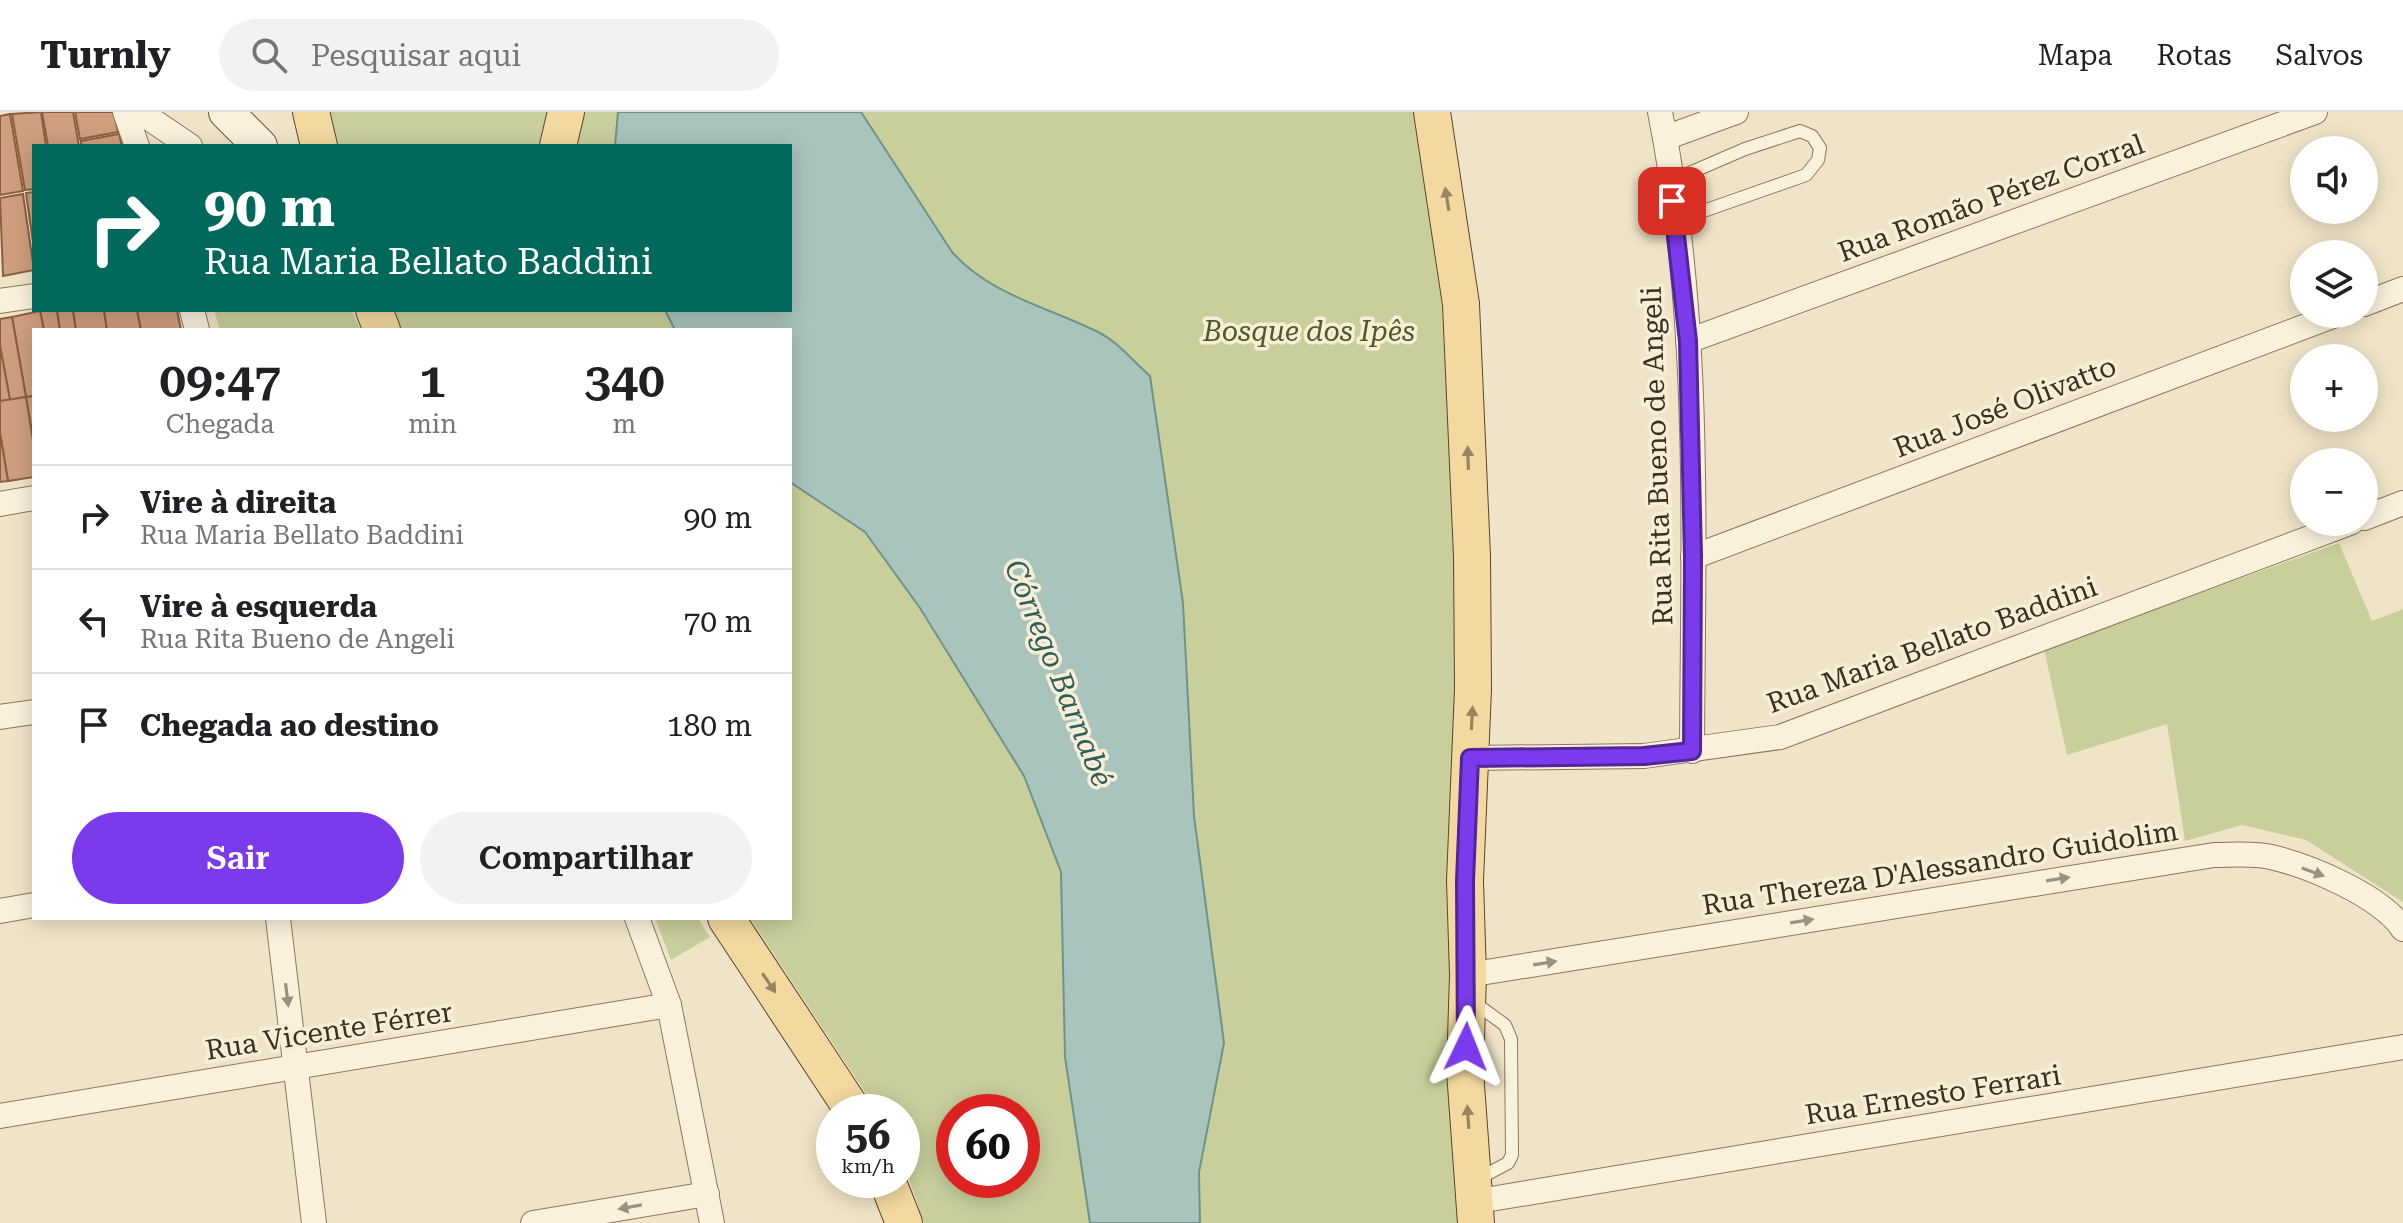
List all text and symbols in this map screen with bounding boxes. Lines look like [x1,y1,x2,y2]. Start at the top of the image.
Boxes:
search box [219,19,779,91]
text: Turnly [40,33,171,77]
icon: search [247,33,291,77]
text: Pesquisar aqui [311,38,521,73]
text: Mapa [2038,39,2112,72]
text: Rotas [2156,39,2231,72]
text: Salvos [2275,39,2363,72]
street label: Rua Romão Pérez Corral [1834,127,2149,269]
map controls [2290,136,2378,536]
button: sound [2290,136,2378,224]
pin [1638,167,1706,235]
text: 90 m [204,174,335,240]
icon: right [72,176,176,280]
icon: arrive [1650,179,1694,223]
one-way arrow [1440,186,1453,211]
button: layers [2290,240,2378,328]
text: Rua Maria Bellato Baddini [204,241,653,283]
street label: Rua Rita Bueno de Angeli [1635,286,1679,626]
park label: Bosque dos Ipês [1202,315,1415,348]
button: + [2290,344,2378,432]
street label: Rua José Olivatto [1889,349,2121,465]
text: 09:47 [159,353,281,409]
text: 1 [419,353,446,409]
text: 340 [584,353,665,409]
text: Chegada [166,409,274,439]
text: min [408,409,457,439]
text: m [613,409,636,439]
one-way arrow [1462,445,1475,470]
button: − [2290,448,2378,536]
text: Vire à direita [140,485,336,520]
icon: right [72,495,116,539]
text: 90 m [683,500,752,535]
text: Rua Maria Bellato Baddini [140,520,464,550]
water label: Córrego Barnabé [998,555,1120,791]
street label: Rua Maria Bellato Baddini [1762,570,2102,720]
text: Vire à esquerda [140,589,377,624]
icon: left [72,599,116,643]
text: 70 m [683,604,752,639]
text: Rua Rita Bueno de Angeli [140,624,455,654]
icon: arrive [72,703,116,747]
one-way arrow [1466,705,1479,730]
text: Chegada ao destino [140,708,439,743]
text: 180 m [667,708,752,743]
button: Sair [72,812,404,904]
button: Compartilhar [420,812,752,904]
street label: Rua Thereza D'Alessandro Guidolim [1700,814,2180,922]
one-way arrow [2301,867,2325,879]
one-way arrow [2046,872,2071,885]
one-way arrow [1789,914,1814,926]
one-way arrow [1533,956,1558,969]
one-way arrow [761,972,776,994]
one-way arrow [281,983,294,1008]
street label: Rua Vicente Férrer [203,995,455,1067]
position arrow [1424,1005,1508,1089]
street label: Rua Ernesto Ferrari [1803,1058,2063,1132]
speed limit sign: 60 [936,1094,1040,1198]
one-way arrow [1461,1104,1474,1129]
text: 56 [846,1112,890,1159]
text: km/h [841,1154,895,1178]
one-way arrow [617,1201,642,1213]

